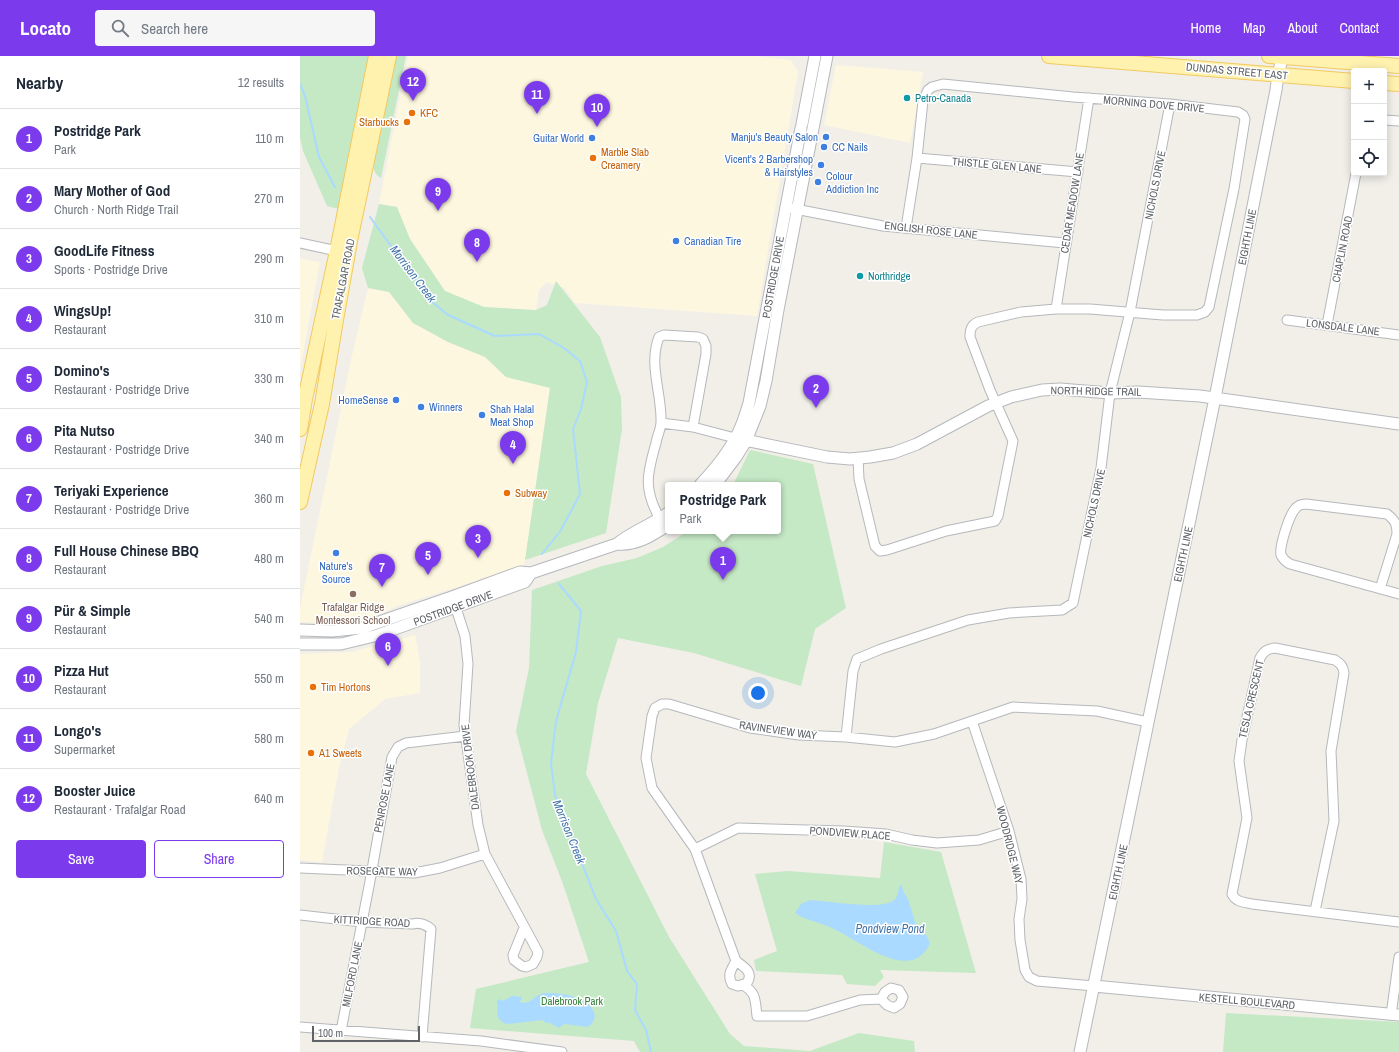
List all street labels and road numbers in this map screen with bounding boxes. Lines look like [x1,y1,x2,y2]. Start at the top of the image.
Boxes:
street label: DUNDAS STREET EAST [1186,60,1289,82]
street label: MORNING DOVE DRIVE [1103,93,1205,115]
street label: NICHOLS DRIVE [1141,149,1169,221]
street label: CEDAR MEADOW LANE [1057,152,1087,254]
street label: THISTLE GLEN LANE [951,154,1043,176]
street label: EIGHTH LINE [1235,208,1259,266]
street label: CHAPLIN ROAD [1329,214,1355,284]
street label: ENGLISH ROSE LANE [884,218,978,242]
street label: POSTRIDGE DRIVE [759,235,787,319]
street label: TRAFALGAR ROAD [328,237,358,321]
street label: LONSDALE LANE [1305,316,1381,338]
street label: NORTH RIDGE TRAIL [1050,383,1142,399]
street label: NICHOLS DRIVE [1080,467,1108,539]
street label: EIGHTH LINE [1170,525,1196,583]
street label: POSTRIDGE DRIVE [412,587,494,629]
street label: TESLA CRESCENT [1235,658,1267,740]
street label: RAVINEVIEW WAY [738,718,818,742]
street label: DALEBROOK DRIVE [458,723,482,811]
street label: PENROSE LANE [370,762,398,834]
street label: WOODRIDGE WAY [994,805,1026,885]
street label: PONDVIEW PLACE [809,823,891,843]
street label: EIGHTH LINE [1105,843,1131,901]
street label: ROSEGATE WAY [346,863,418,879]
street label: KITTRIDGE ROAD [333,912,411,930]
street label: MILFORD LANE [339,940,365,1008]
street label: KESTELL BOULEVARD [1198,990,1296,1012]

